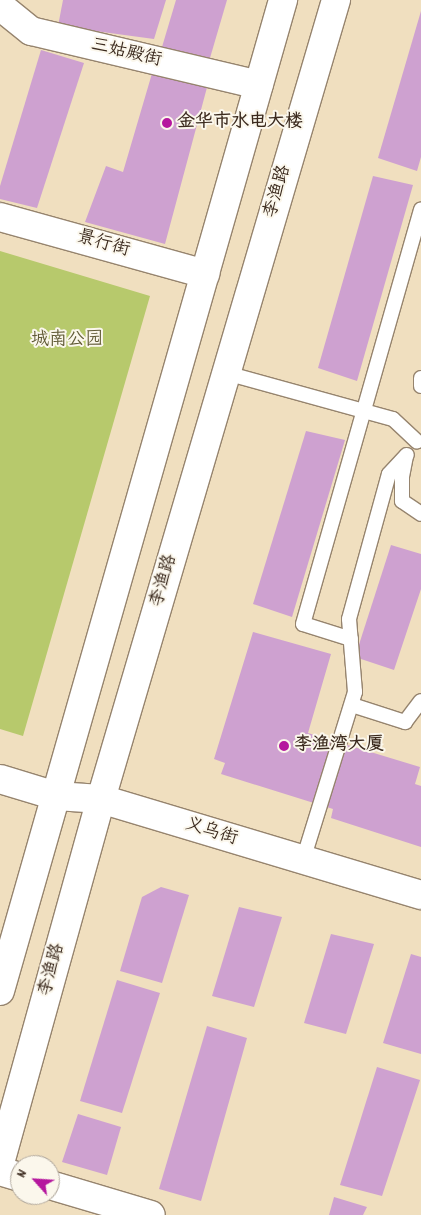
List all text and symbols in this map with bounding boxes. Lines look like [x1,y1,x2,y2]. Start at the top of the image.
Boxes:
street label: 三姑殿街 [88,35,164,73]
place label: 金华市水电大楼 [177,112,303,134]
marker: 金华市水电大楼 [161,117,173,129]
street label: 李渔路 [261,163,297,221]
street label: 景行街 [74,227,132,263]
park label: 城南公园 [31,330,103,352]
street label: 李渔路 [147,552,183,610]
place label: 李渔湾大厦 [294,735,384,757]
marker: 李渔湾大厦 [278,740,290,752]
street label: 义乌街 [182,815,240,851]
street label: 李渔路 [36,941,70,999]
north arrow [10,1155,60,1205]
text: N [12,1166,33,1181]

